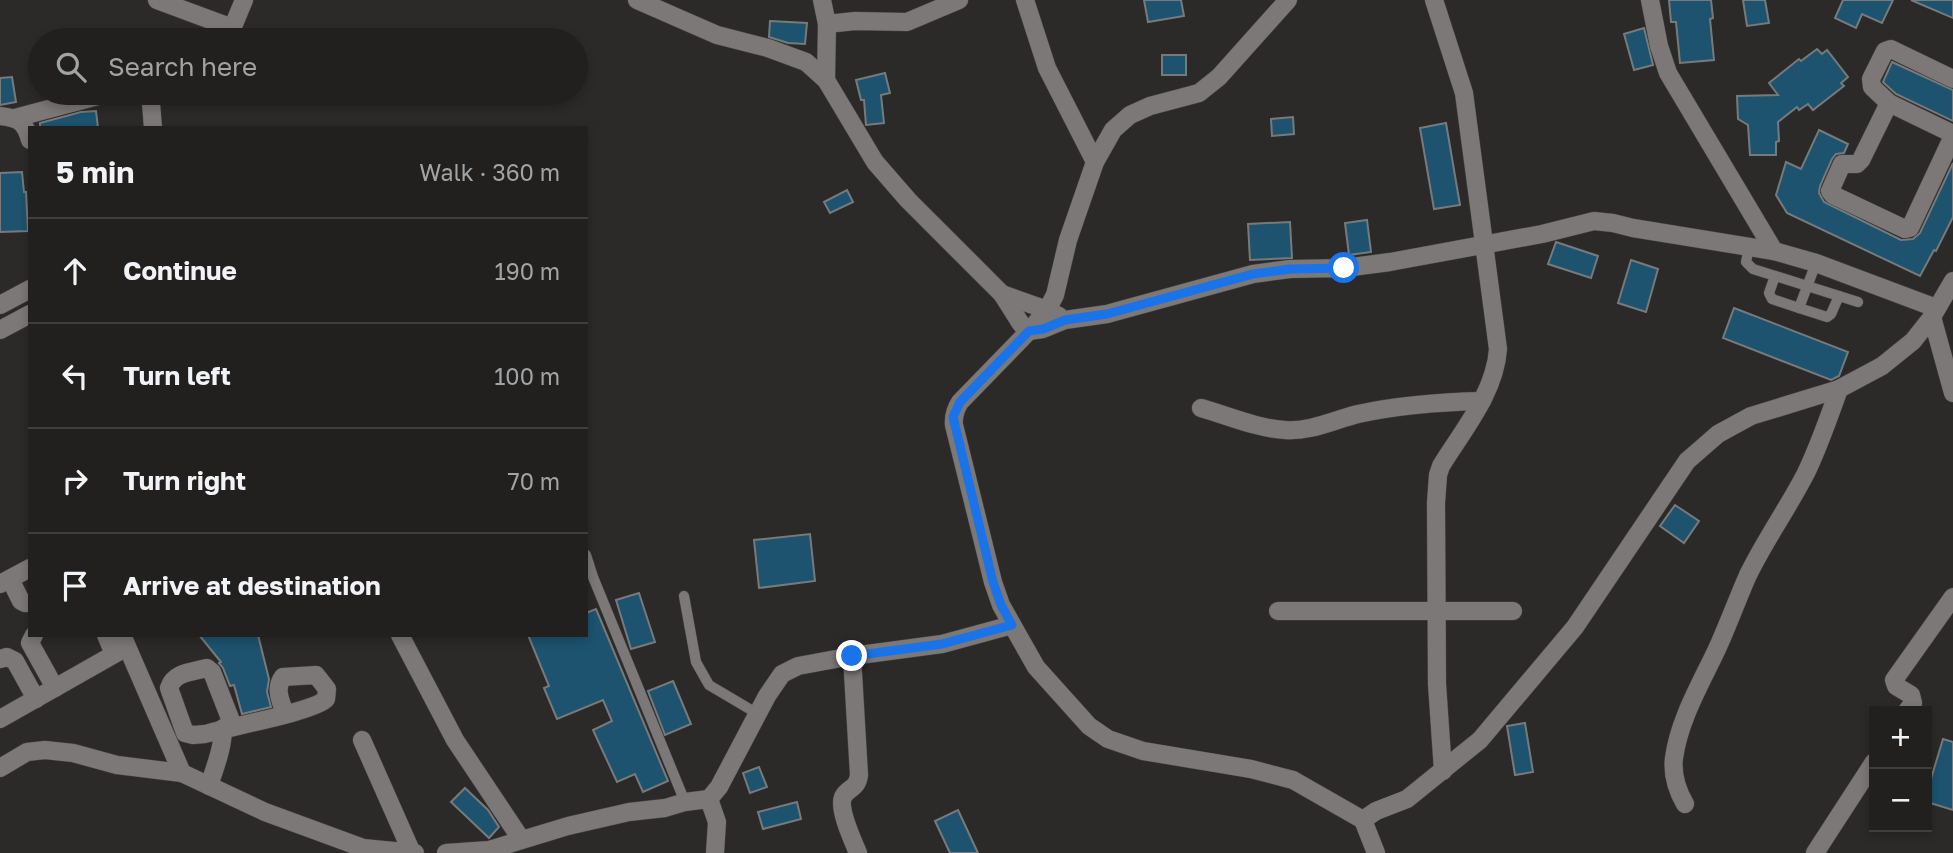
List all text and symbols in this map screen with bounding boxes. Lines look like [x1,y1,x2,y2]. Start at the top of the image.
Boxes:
search box [28,28,588,105]
icon: search [52,48,90,86]
text: Search here [108,51,257,82]
text: 5 min [56,154,134,190]
text: Walk · 360 m [419,158,560,186]
icon: ahead [56,252,94,290]
route start [1328,252,1359,283]
text: Continue [123,255,237,286]
text: 190 m [495,257,560,285]
icon: left [56,357,94,395]
text: Turn left [123,360,231,391]
text: 100 m [494,362,560,390]
icon: right [56,462,94,500]
text: Turn right [123,465,246,496]
text: 70 m [507,467,560,495]
icon: arrive [56,567,94,605]
text: Arrive at destination [123,570,381,601]
route end [836,640,867,671]
map controls [1869,706,1932,832]
button: + [1869,706,1932,769]
button: − [1869,769,1932,832]

